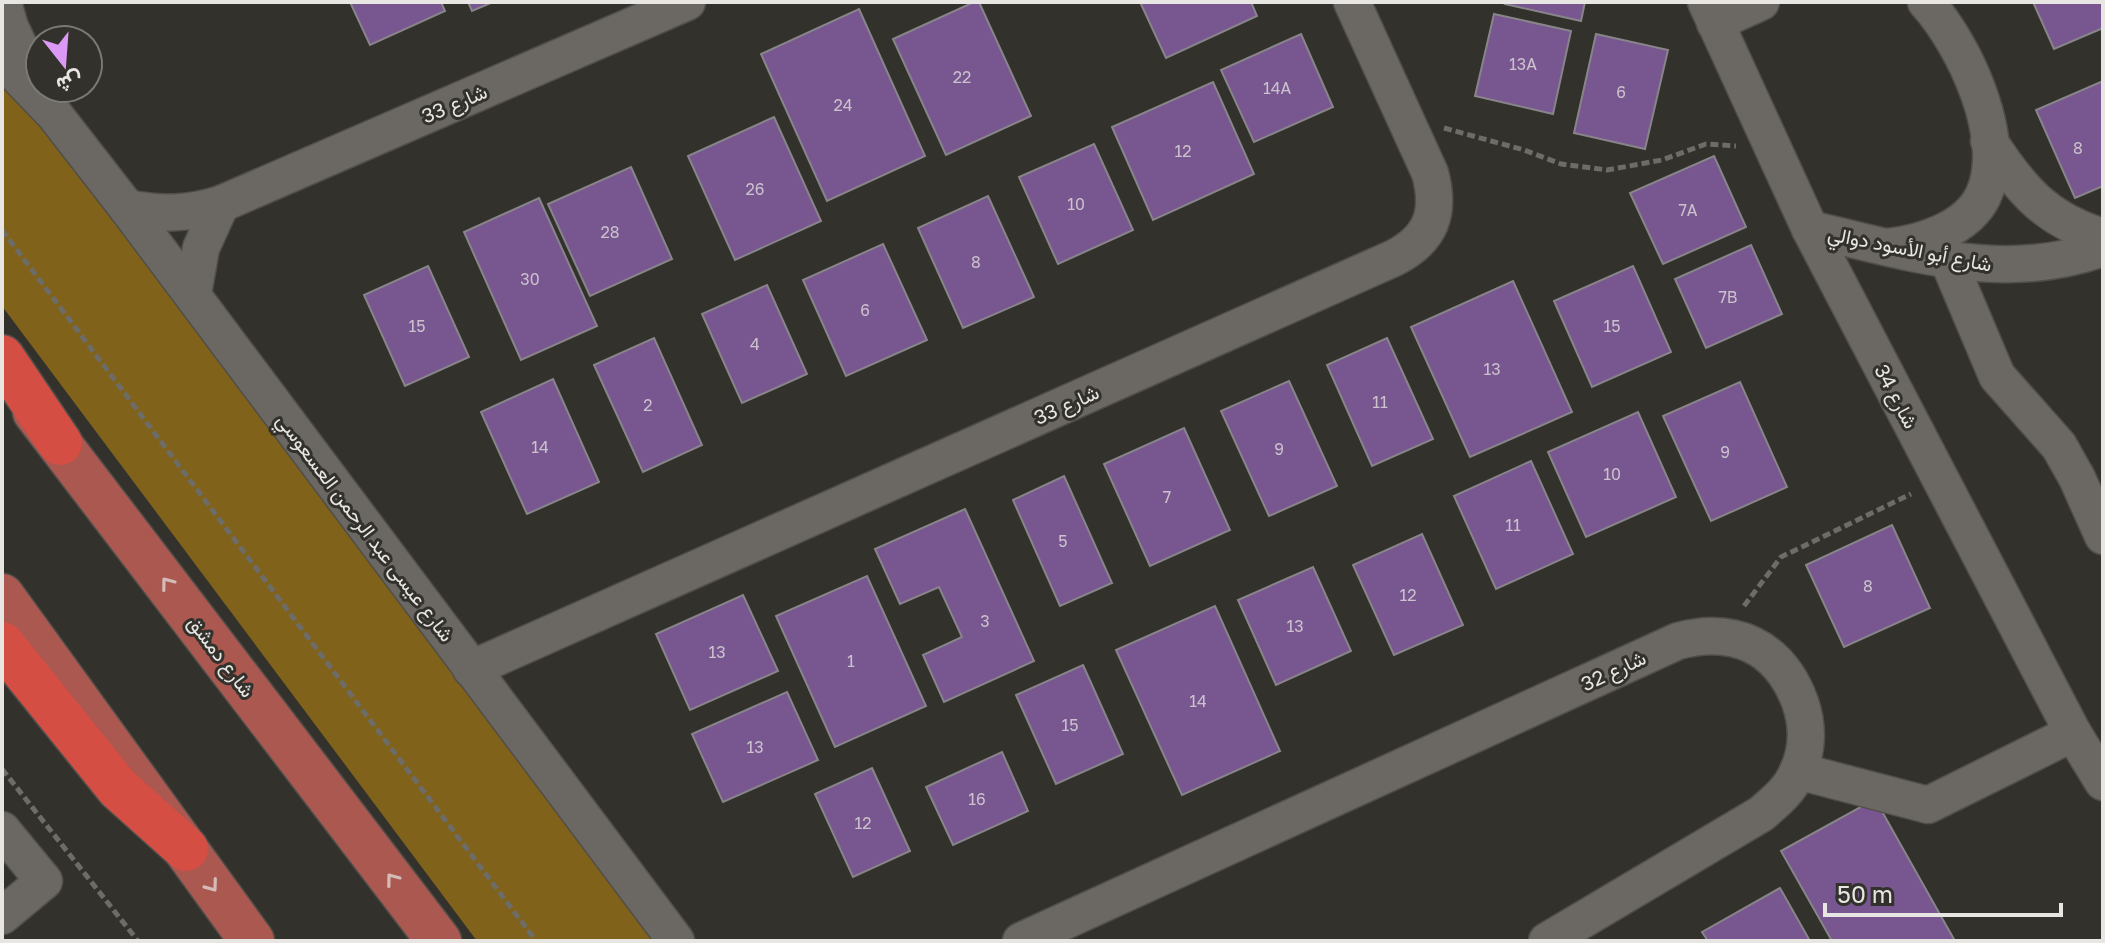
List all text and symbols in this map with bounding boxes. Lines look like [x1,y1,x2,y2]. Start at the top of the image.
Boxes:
north arrow [24,24,104,104]
house number: 13A [1509,54,1537,74]
text: ش [53,66,87,100]
house number: 22 [953,67,971,87]
house number: 14A [1263,78,1291,98]
street label: شارع 33 [418,79,491,130]
house number: 6 [1616,82,1626,102]
house number: 24 [833,95,853,115]
house number: 8 [2073,138,2083,158]
house number: 12 [1174,141,1192,161]
house number: 26 [746,179,764,199]
house number: 10 [1067,194,1085,214]
house number: 7A [1678,200,1698,220]
street label: شارع أبو الأسود دوالي [1825,220,1994,282]
house number: 28 [600,222,620,242]
house number: 8 [971,252,981,272]
house number: 30 [520,269,540,289]
house number: 7B [1718,287,1738,307]
house number: 6 [860,300,870,320]
house number: 15 [408,316,426,336]
house number: 15 [1603,316,1621,336]
house number: 4 [750,334,760,354]
house number: 13 [1483,359,1501,379]
street label: شارع 34 [1868,360,1924,434]
street label: شارع 33 [1030,379,1103,432]
house number: 11 [1372,392,1388,412]
house number: 2 [643,395,653,415]
street label: شارع عيسى عبد الرحمن العسعوسي [268,408,460,649]
house number: 14 [531,437,549,457]
house number: 9 [1274,439,1284,459]
house number: 9 [1720,442,1730,462]
house number: 10 [1603,464,1621,484]
house number: 7 [1163,487,1171,507]
house number: 11 [1505,515,1521,535]
house number: 5 [1058,531,1068,551]
house number: 8 [1863,576,1873,596]
one-way arrow [162,577,176,592]
house number: 12 [1399,585,1417,605]
street label: شارع دمشق [181,610,261,703]
house number: 3 [980,611,990,631]
house number: 13 [1286,616,1304,636]
house number: 13 [708,642,726,662]
street label: شارع 32 [1577,645,1650,698]
house number: 1 [847,651,855,671]
house number: 14 [1189,691,1207,711]
house number: 15 [1061,715,1079,735]
house number: 13 [746,737,764,757]
house number: 16 [968,789,986,809]
house number: 12 [854,813,872,833]
scale bar [1825,867,2061,917]
one-way arrow [388,873,402,888]
one-way arrow [203,877,217,891]
text: 50 m [1837,879,1893,908]

